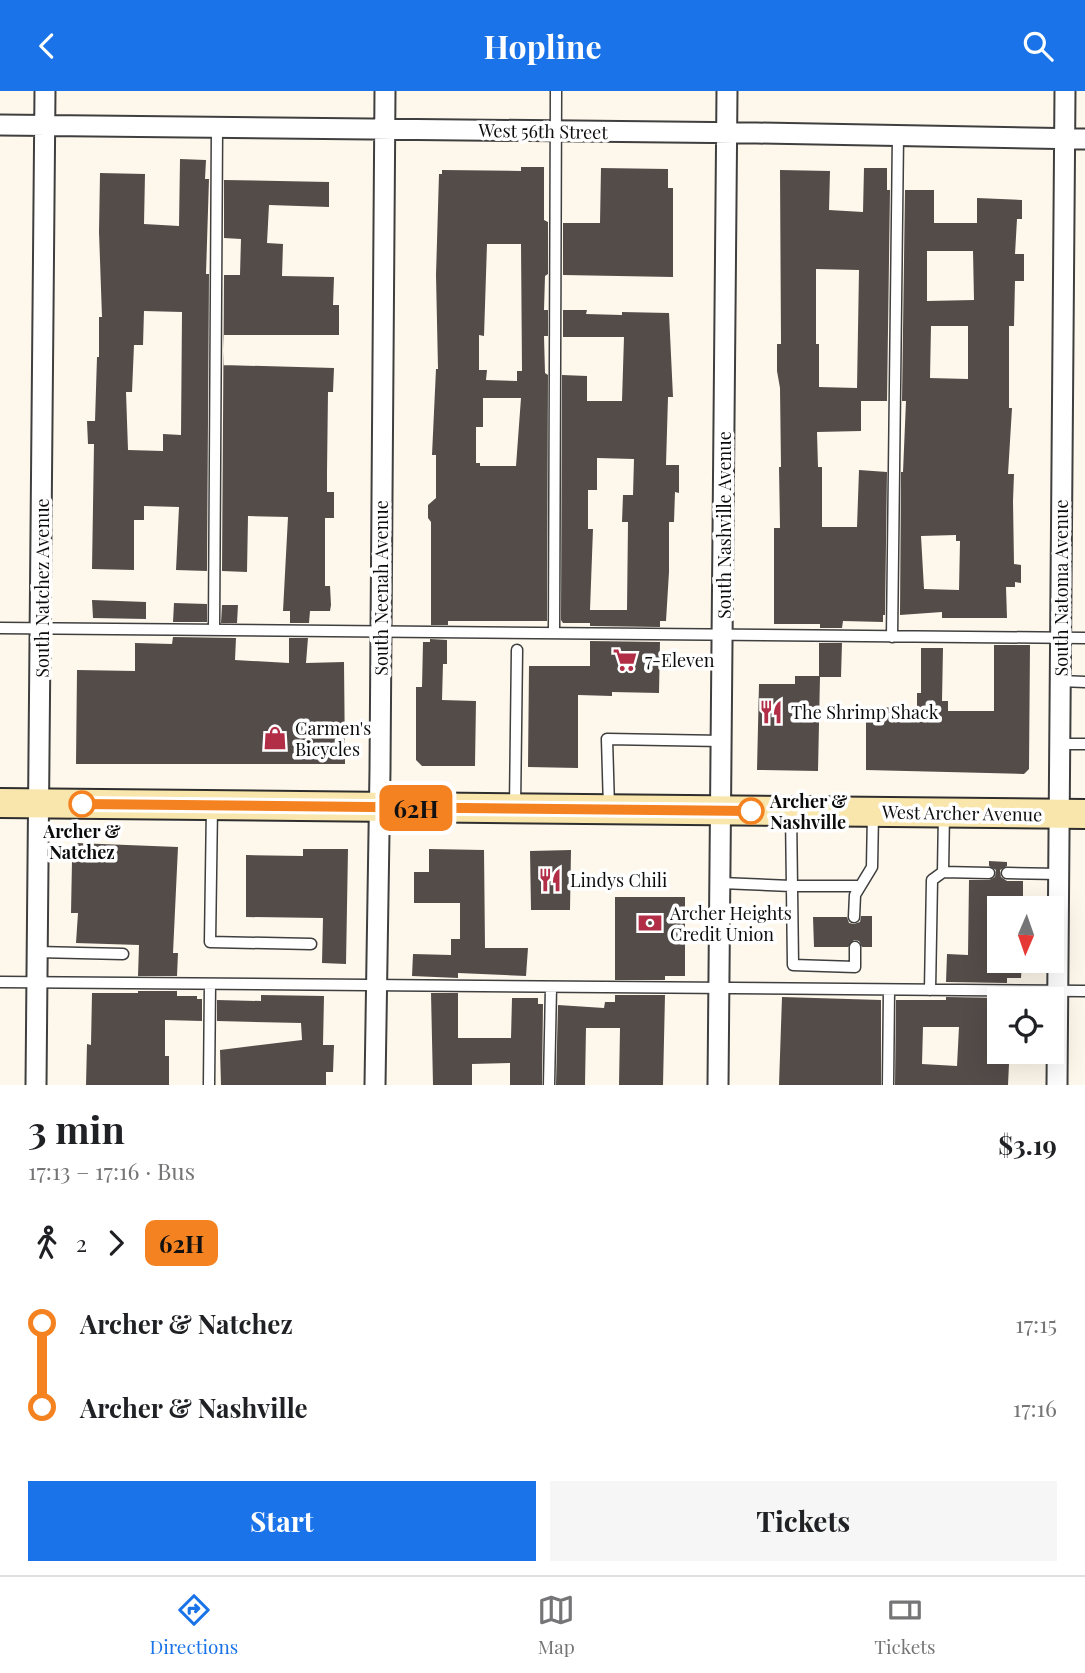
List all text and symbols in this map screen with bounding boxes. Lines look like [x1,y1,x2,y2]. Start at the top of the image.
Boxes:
text: Hopline [483,24,602,67]
icon: back [28,27,66,65]
icon: search [1019,27,1057,65]
street label: West 56th Street [477,118,608,144]
street label: South Nashville Avenue [712,431,736,619]
street label: South Natchez Avenue [30,498,54,678]
street label: South Natoma Avenue [1049,499,1073,677]
street label: South Neenah Avenue [369,500,393,676]
supermarket icon: 7-Eleven [611,646,639,674]
place label: 7-Eleven [645,648,715,672]
restaurant icon: The Shrimp Shack [757,698,785,726]
place label: The Shrimp Shack [791,700,939,724]
place label: Carmen's Bicycles [295,716,371,761]
shop icon: Carmen's Bicycles [261,724,289,752]
line badge: 62H [376,785,456,831]
place label: Archer & Nashville [769,789,847,834]
marker: Archer & Natchez [69,791,95,817]
text: 62H [393,792,439,824]
marker: Archer & Nashville [738,798,764,824]
street label: West Archer Avenue [881,800,1042,826]
place label: Archer & Natchez [42,819,121,864]
restaurant icon: Lindys Chili [536,866,564,894]
place label: Lindys Chili [570,868,667,892]
north arrow [987,896,1064,973]
map controls [987,896,1064,1064]
place label: Archer Heights Credit Union [669,901,792,946]
bank icon: Archer Heights Credit Union [636,909,664,937]
button: locate [987,987,1064,1064]
text: 3 min [28,1103,125,1154]
text: $3.19 [998,1127,1057,1162]
text: 17:13 – 17:16 · Bus [28,1155,195,1186]
icon: walk [28,1224,66,1262]
icon: forward [97,1224,135,1262]
text: 2 [76,1227,87,1258]
text: 62H [159,1227,204,1259]
text: Archer & Natchez [80,1306,293,1341]
text: 17:15 [1015,1308,1057,1339]
text: Archer & Nashville [80,1390,308,1425]
text: 17:16 [1013,1392,1057,1423]
button: Start [28,1481,536,1561]
button: Tickets [550,1481,1057,1561]
tab: Directions [149,1591,238,1659]
tab: Map [537,1591,575,1659]
tab: Tickets [874,1591,936,1659]

